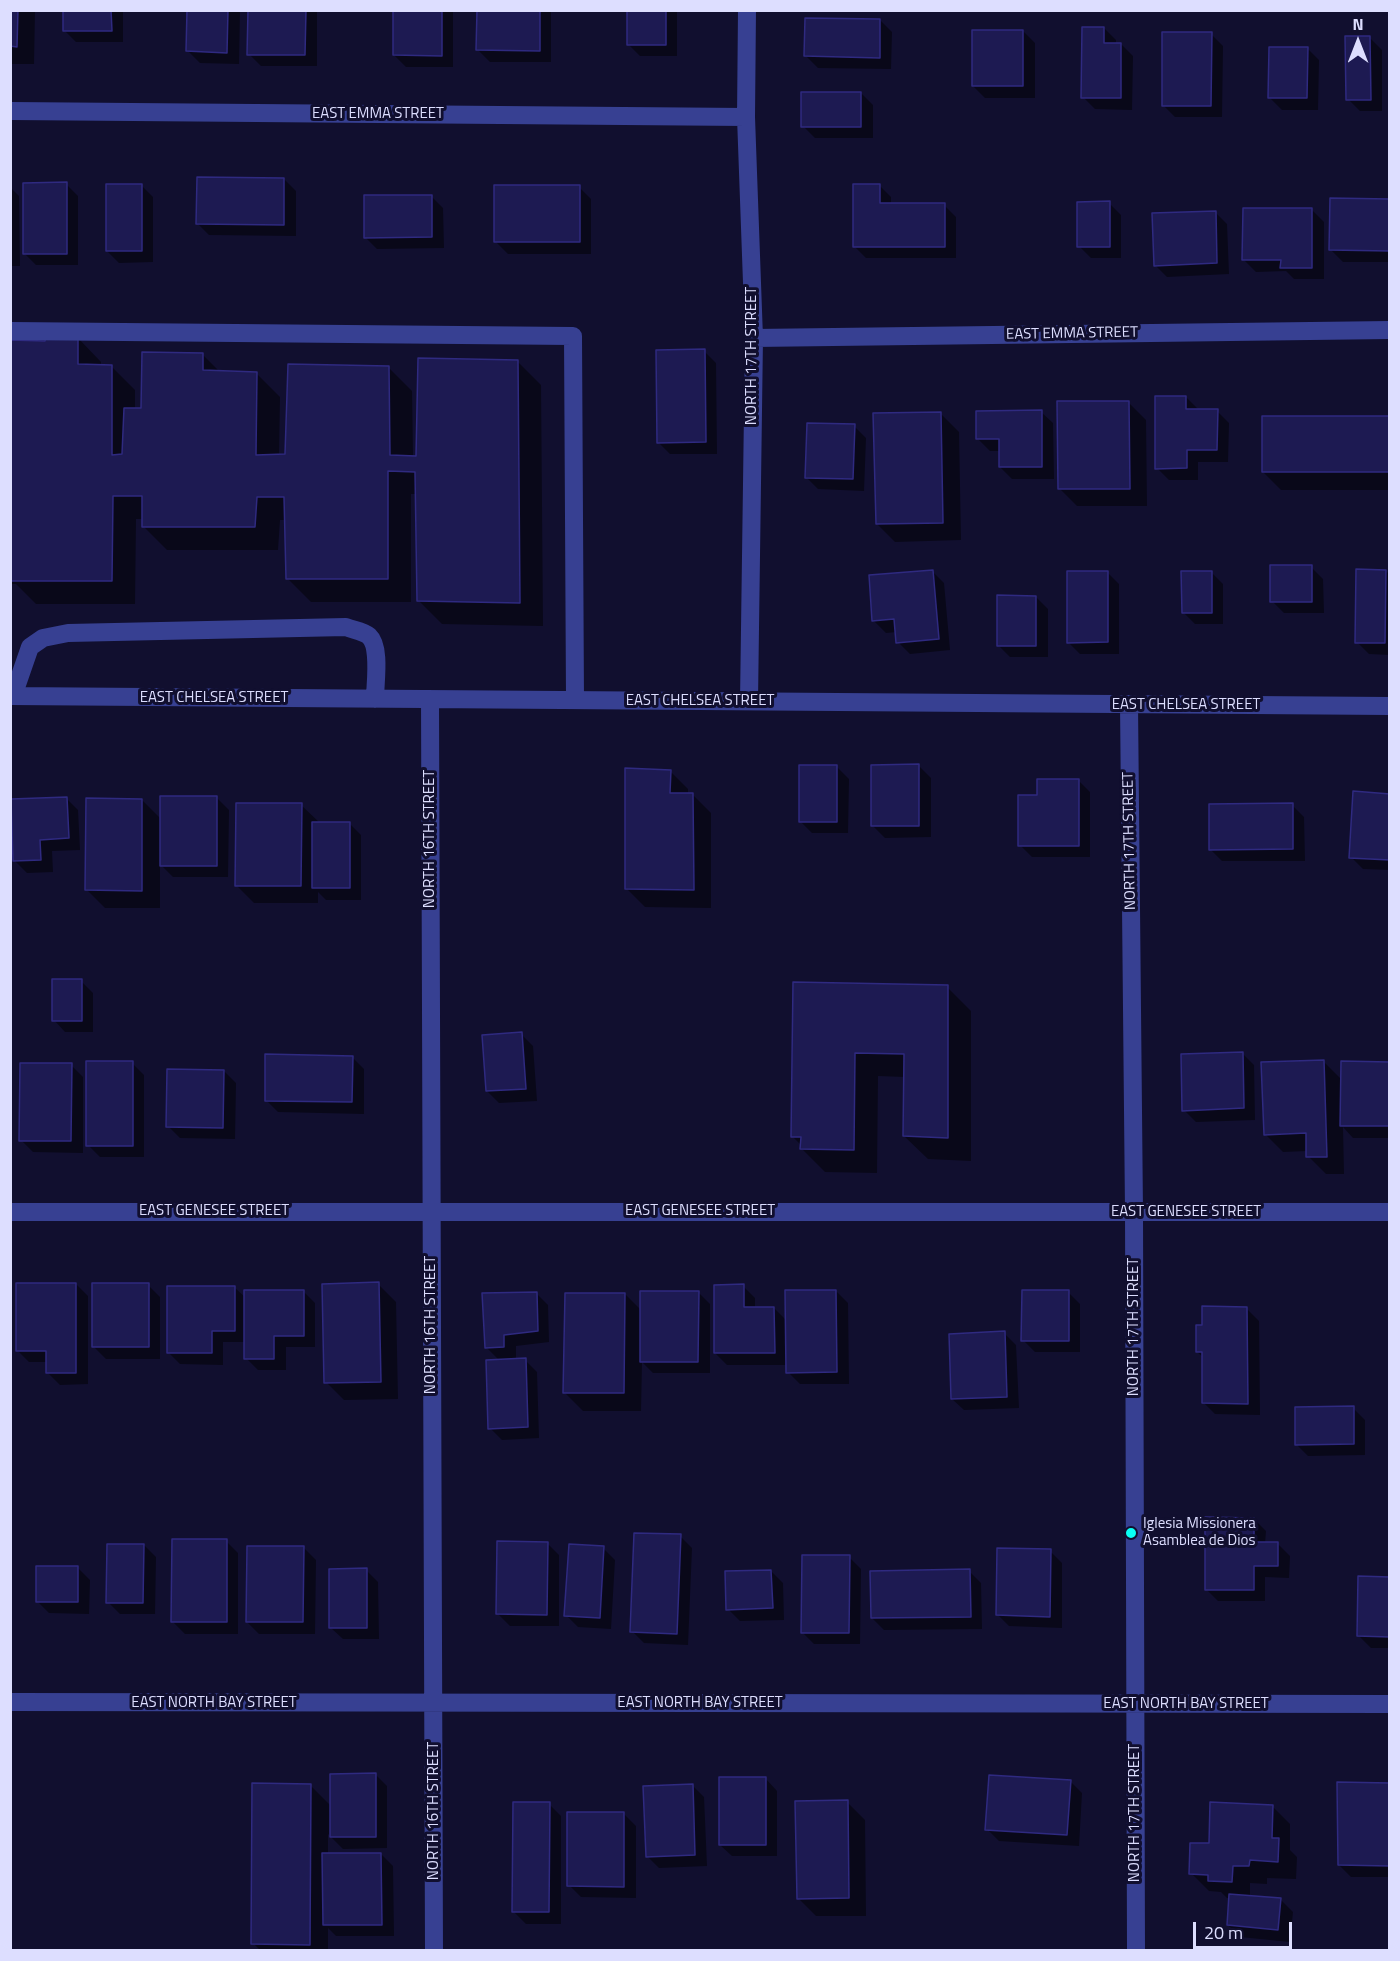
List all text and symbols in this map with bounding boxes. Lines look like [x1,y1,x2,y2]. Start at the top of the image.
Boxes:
north arrow [1328,12,1388,72]
text: N [1352,12,1364,36]
street label: EAST EMMA STREET [312,105,444,123]
street label: NORTH 17TH STREET [743,287,761,425]
street label: EAST EMMA STREET [1006,324,1138,344]
street label: EAST CHELSEA STREET [140,689,288,707]
street label: EAST CHELSEA STREET [626,692,774,710]
street label: EAST CHELSEA STREET [1112,696,1260,714]
street label: NORTH 16TH STREET [421,770,439,908]
street label: NORTH 17TH STREET [1120,772,1140,910]
street label: EAST GENESEE STREET [139,1202,289,1220]
street label: EAST GENESEE STREET [625,1202,775,1220]
street label: EAST GENESEE STREET [1111,1203,1261,1221]
street label: NORTH 16TH STREET [422,1256,440,1394]
street label: NORTH 17TH STREET [1125,1258,1143,1396]
place label: Iglesia Missionera Asamblea de Dios [1143,1515,1256,1550]
marker: Iglesia Missionera Asamblea de Dios [1124,1526,1138,1540]
street label: EAST NORTH BAY STREET [131,1694,297,1712]
street label: EAST NORTH BAY STREET [617,1694,783,1712]
street label: EAST NORTH BAY STREET [1103,1695,1269,1713]
street label: NORTH 16TH STREET [425,1742,443,1880]
street label: NORTH 17TH STREET [1126,1744,1144,1882]
scale bar [1196,1910,1295,1948]
text: 20 m [1204,1919,1243,1946]

